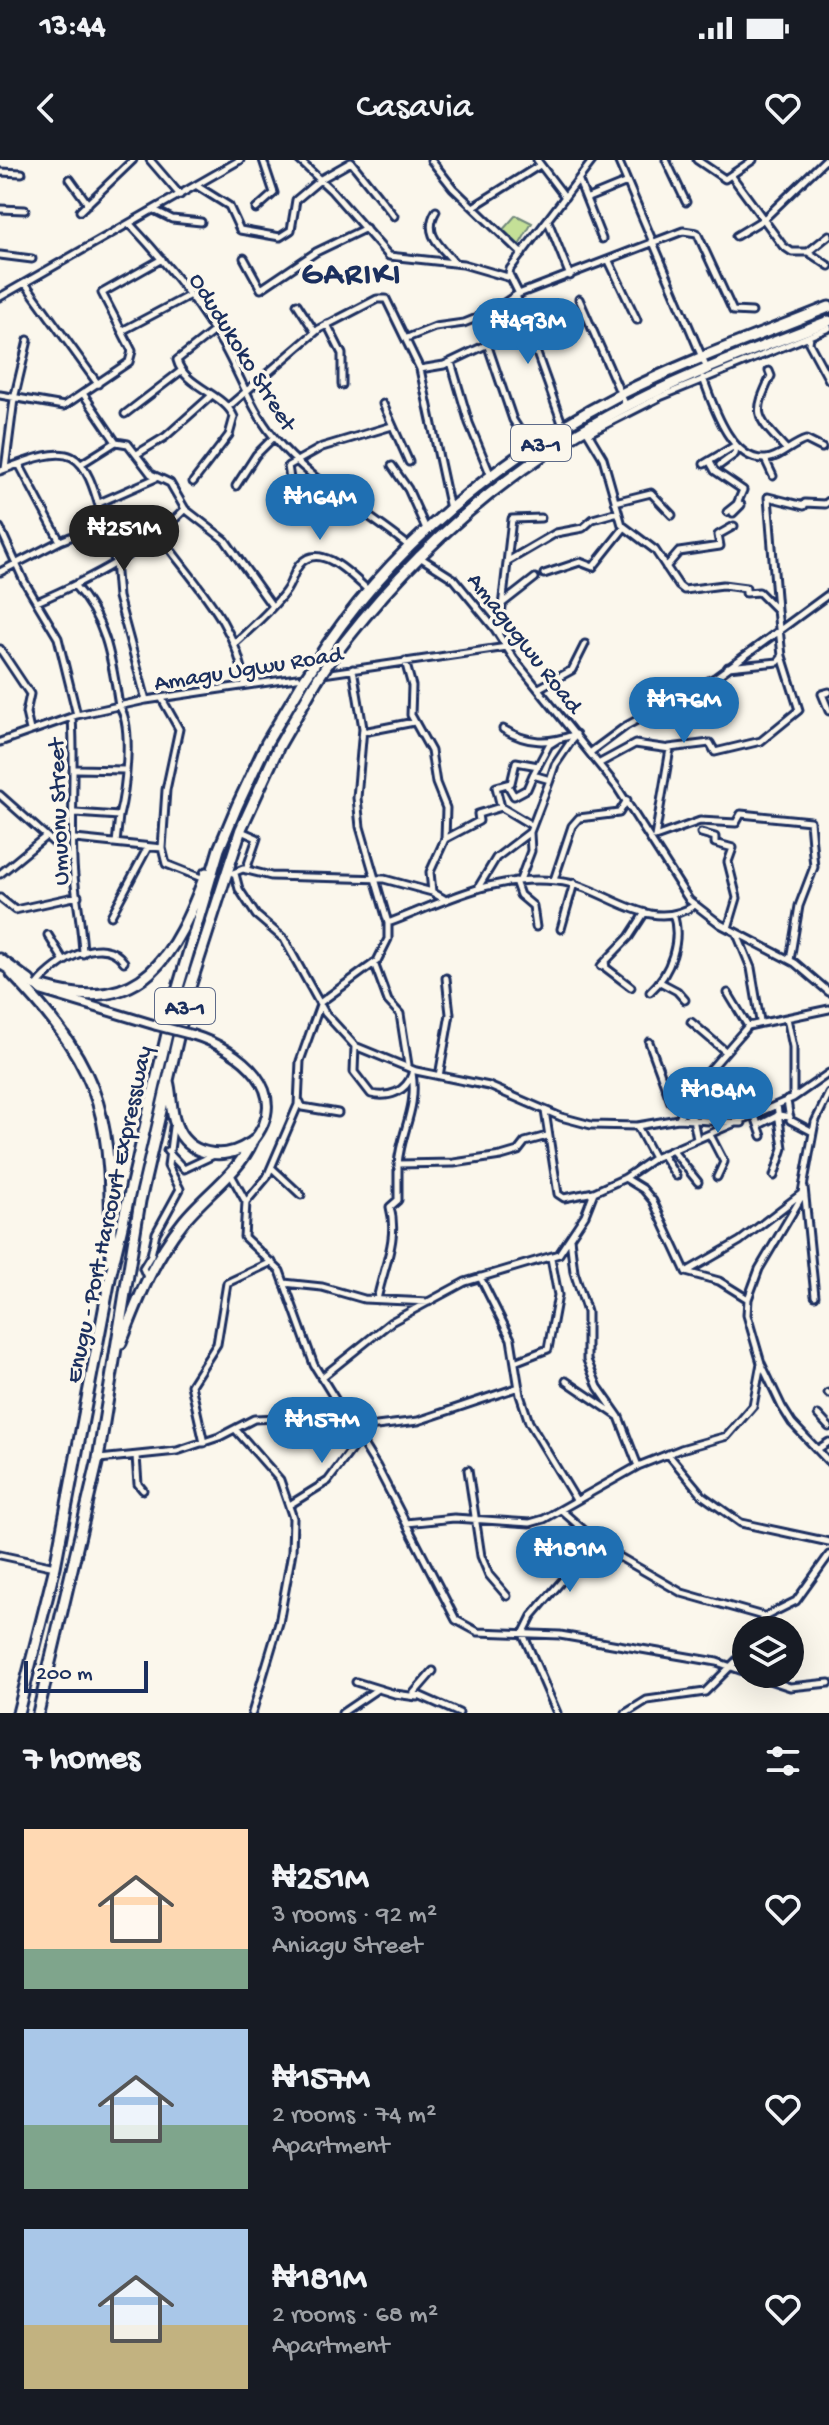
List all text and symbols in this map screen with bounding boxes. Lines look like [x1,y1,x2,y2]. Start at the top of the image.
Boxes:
text: 13:44 [40,11,106,46]
icon: back [24,86,68,130]
icon: heart [761,86,805,130]
text: Casavia [356,87,473,130]
district label: GARIKI [302,257,402,295]
street label: Odudukoko Street [181,268,302,439]
pin: ₦493M [472,298,584,366]
text: ₦493M [490,308,566,339]
road number: A3-1 [511,425,571,461]
pin: ₦164M [264,474,376,542]
text: ₦164M [284,484,356,515]
pin: ₦251M [68,505,180,573]
text: ₦251M [87,515,161,546]
street label: Amagugwu Road [459,568,589,722]
street label: Amagu Ugwu Road [152,641,347,700]
pin: ₦176M [628,677,740,745]
text: ₦176M [647,687,721,718]
street label: Umuonu Street [43,736,78,886]
road number: A3-1 [155,988,215,1024]
street label: Enugu - Port Harcourt Expressway [60,1043,160,1386]
pin: ₦184M [662,1067,774,1135]
text: ₦184M [681,1077,755,1108]
pin: ₦157M [266,1397,378,1465]
text: ₦157M [285,1407,359,1438]
pin: ₦181M [514,1526,626,1594]
text: ₦181M [534,1536,606,1567]
map controls [732,1616,804,1688]
button: layers [732,1616,804,1688]
scale bar [24,1657,148,1693]
text: 200 m [36,1662,93,1688]
icon: filters [761,1739,805,1783]
text: 7 homes [24,1741,140,1781]
icon: home [88,1861,184,1957]
text: ₦251M [272,1861,368,1901]
icon: heart [761,1887,805,1931]
text: 3 rooms · 92 m² [272,1901,437,1932]
text: Aniagu Street [272,1932,422,1963]
icon: home [88,2061,184,2157]
text: ₦157M [272,2061,369,2101]
icon: heart [761,2087,805,2131]
text: 2 rooms · 74 m² [272,2101,436,2132]
text: Apartment [272,2132,389,2163]
icon: home [88,2261,184,2357]
text: ₦181M [272,2261,366,2301]
icon: heart [761,2287,805,2331]
text: 2 rooms · 68 m² [272,2301,438,2332]
text: Apartment [272,2332,389,2363]

